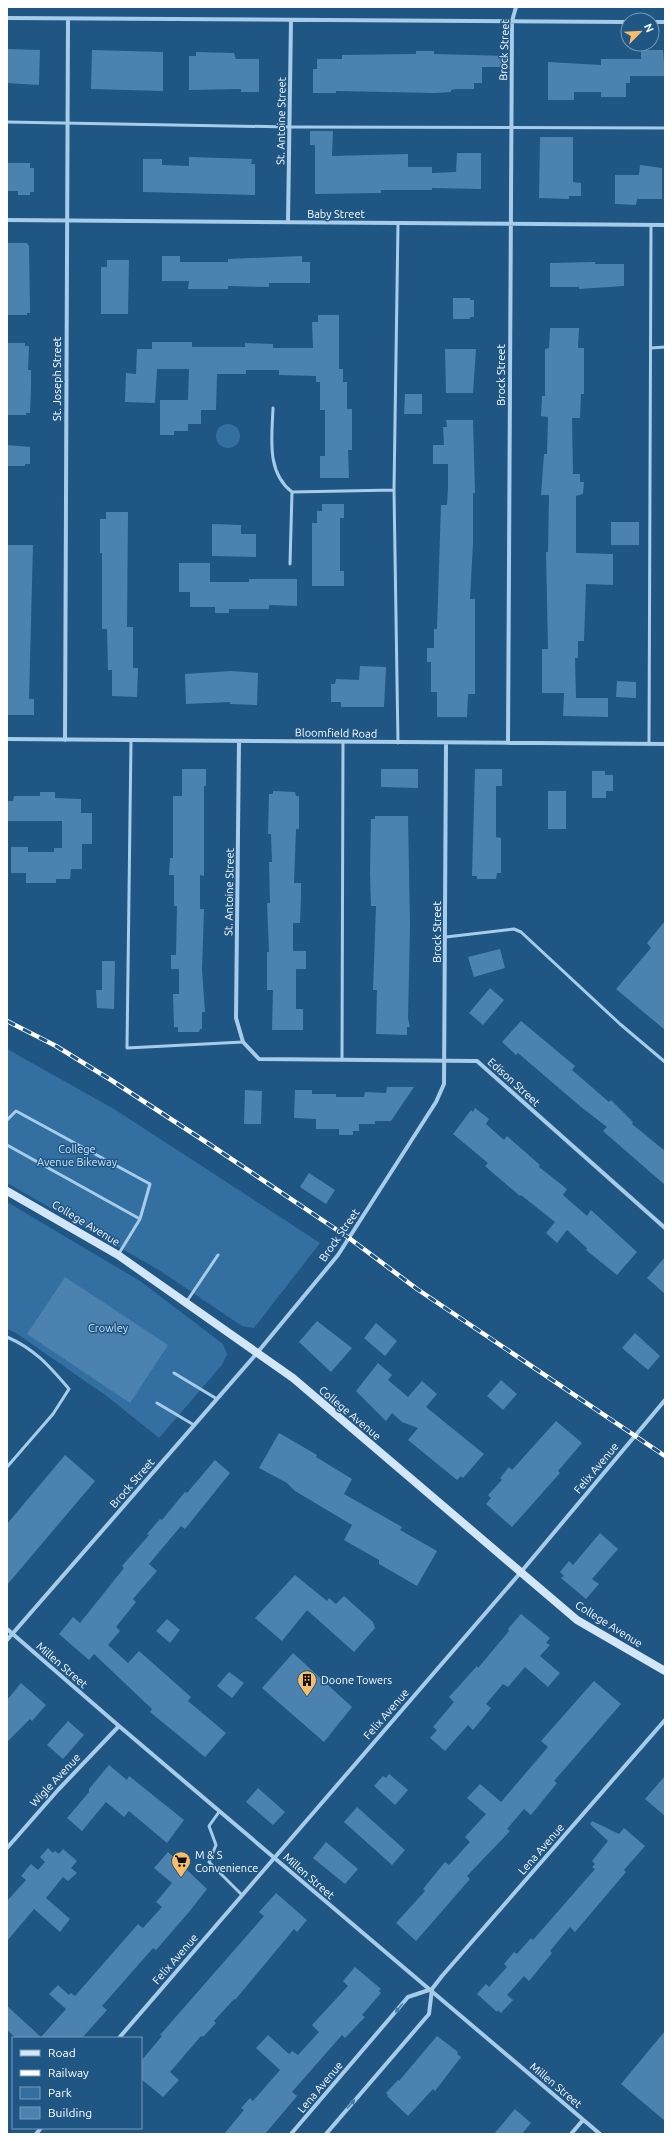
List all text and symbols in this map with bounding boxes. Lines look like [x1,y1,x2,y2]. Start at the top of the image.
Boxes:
north arrow [620,12,660,52]
street label: Brock Street [497,18,511,81]
text: N [642,22,656,34]
street label: St. Antoine Street [274,76,288,165]
street label: Baby Street [307,208,365,220]
street label: St. Joseph Street [51,336,63,421]
street label: Brock Street [495,344,507,406]
street label: Bloomfield Road [295,726,377,740]
street label: St. Antoine Street [222,847,236,936]
street label: Brock Street [431,901,443,963]
street label: Edison Street [485,1055,543,1109]
park label: College Avenue Bikeway [37,1143,118,1168]
street label: College Avenue [50,1198,122,1248]
street label: Brock Street [316,1206,362,1264]
park label: Crowley [88,1322,129,1334]
street label: College Avenue [317,1384,383,1442]
street label: Felix Avenue [571,1440,621,1496]
street label: Brock Street [107,1455,157,1510]
street label: College Avenue [573,1599,645,1649]
street label: Millen Street [34,1640,90,1691]
building icon: Doone Towers [296,1669,318,1697]
place label: Doone Towers [321,1674,392,1686]
street label: Felix Avenue [361,1686,411,1742]
street label: Wigle Avenue [27,1751,83,1809]
street label: Lena Avenue [516,1821,566,1877]
place label: M & S Convenience [195,1849,258,1874]
supermarket icon: M & S Convenience [170,1850,192,1878]
street label: Millen Street [281,1851,337,1902]
street label: Felix Avenue [150,1931,200,1987]
one-way arrow [394,2002,403,2013]
legend [12,2037,142,2129]
text: Road [48,2046,76,2059]
street label: Lena Avenue [295,2059,345,2115]
street label: Millen Street [528,2060,585,2110]
text: Railway [48,2066,89,2079]
text: Park [48,2086,72,2099]
one-way arrow [347,2099,356,2110]
text: Building [48,2106,92,2119]

